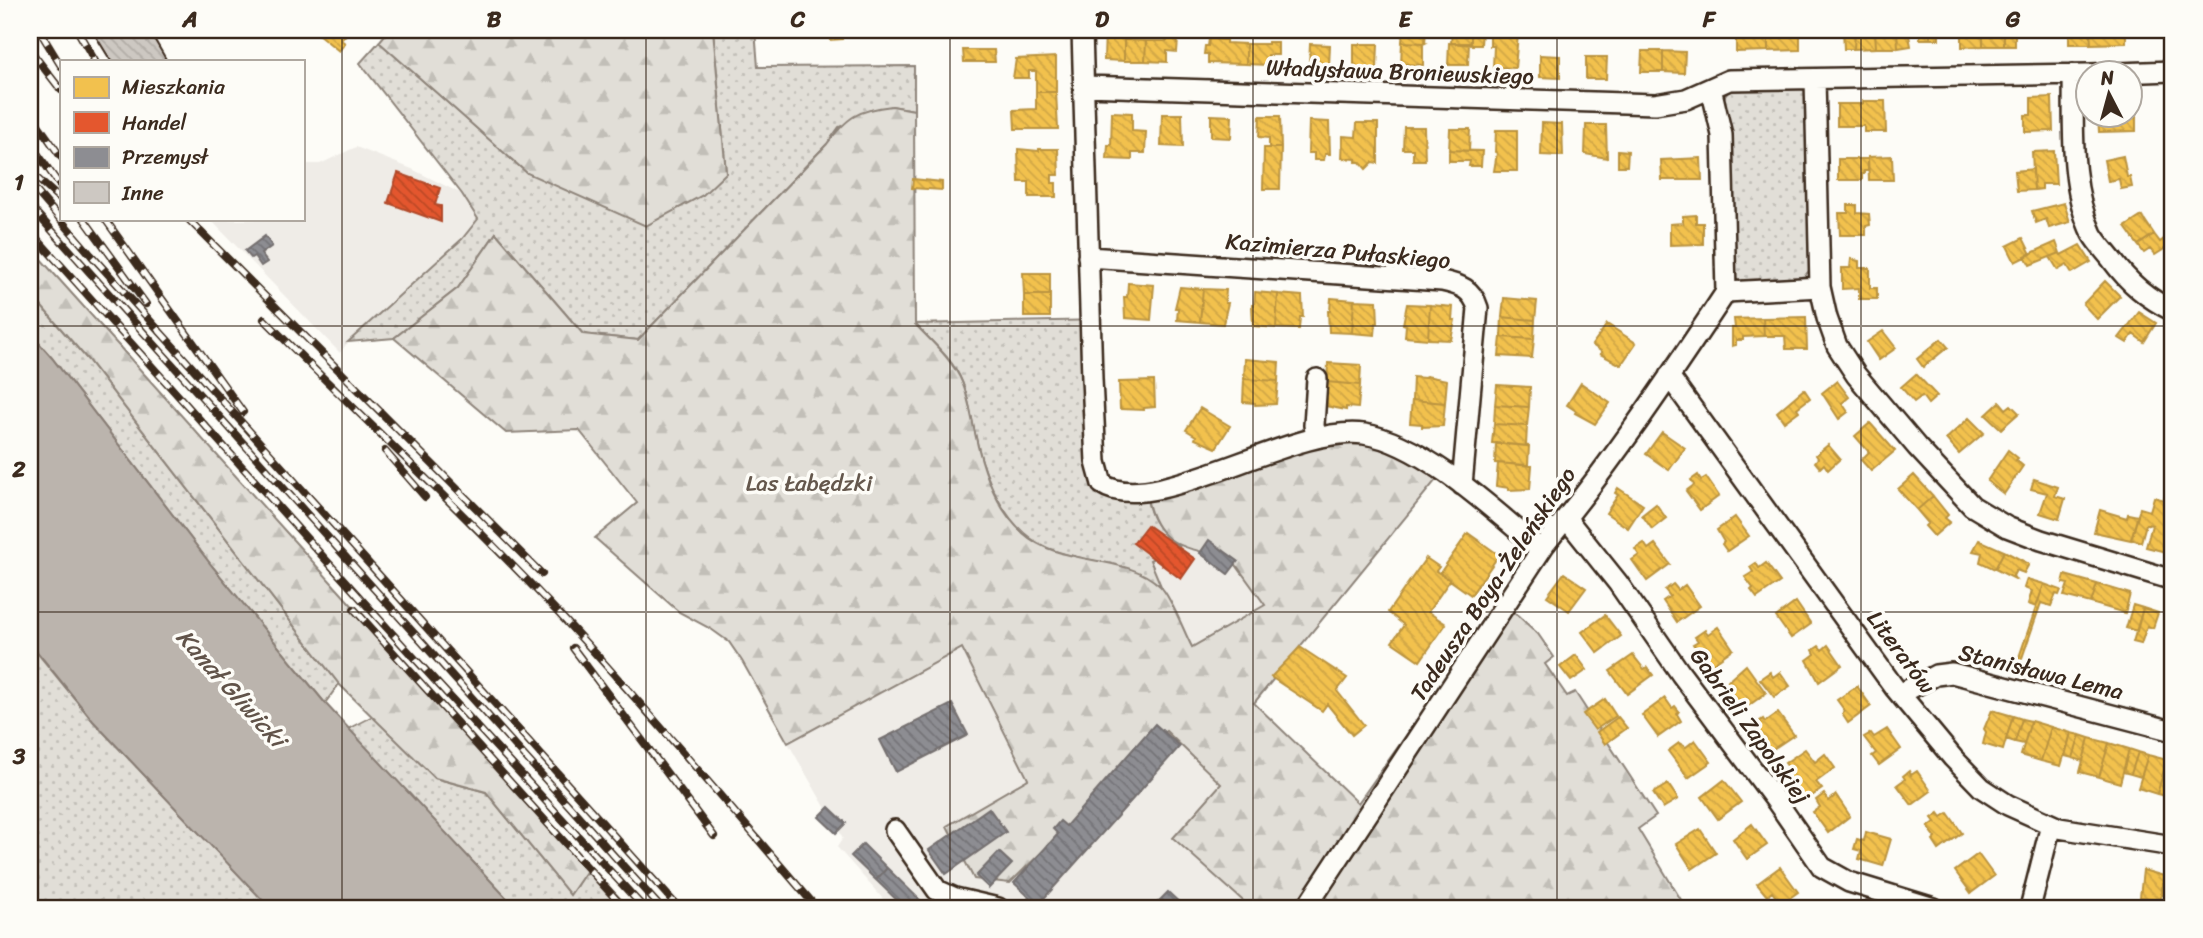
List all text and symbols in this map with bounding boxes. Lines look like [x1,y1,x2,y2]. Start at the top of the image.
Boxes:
text: A [181,0,198,40]
text: B [487,0,502,40]
text: C [790,0,806,40]
text: D [1095,0,1110,40]
text: E [1399,0,1414,40]
text: F [1702,0,1717,40]
text: G [2005,0,2021,40]
street label: Władysława Broniewskiego [1265,47,1535,97]
legend [60,60,304,220]
north arrow [2074,60,2144,130]
text: N [2098,60,2116,95]
text: Mieszkania [122,68,225,106]
text: Handel [122,104,188,142]
text: Przemysł [122,138,209,176]
text: 1 [14,162,24,203]
text: Inne [121,174,164,212]
street label: Kazimierza Pułaskiego [1224,221,1452,281]
text: 2 [11,449,26,490]
street label: Tadeusza Boya-Żeleńskiego [1399,458,1587,710]
park label: Las Łabędzki [746,463,873,504]
street label: Literatów [1856,601,1947,704]
water label: Kanał Gliwicki [166,619,299,761]
street label: Stanisława Lema [1954,632,2128,712]
street label: Gabrieli Zapolskiej [1679,639,1821,814]
text: 3 [12,736,26,777]

